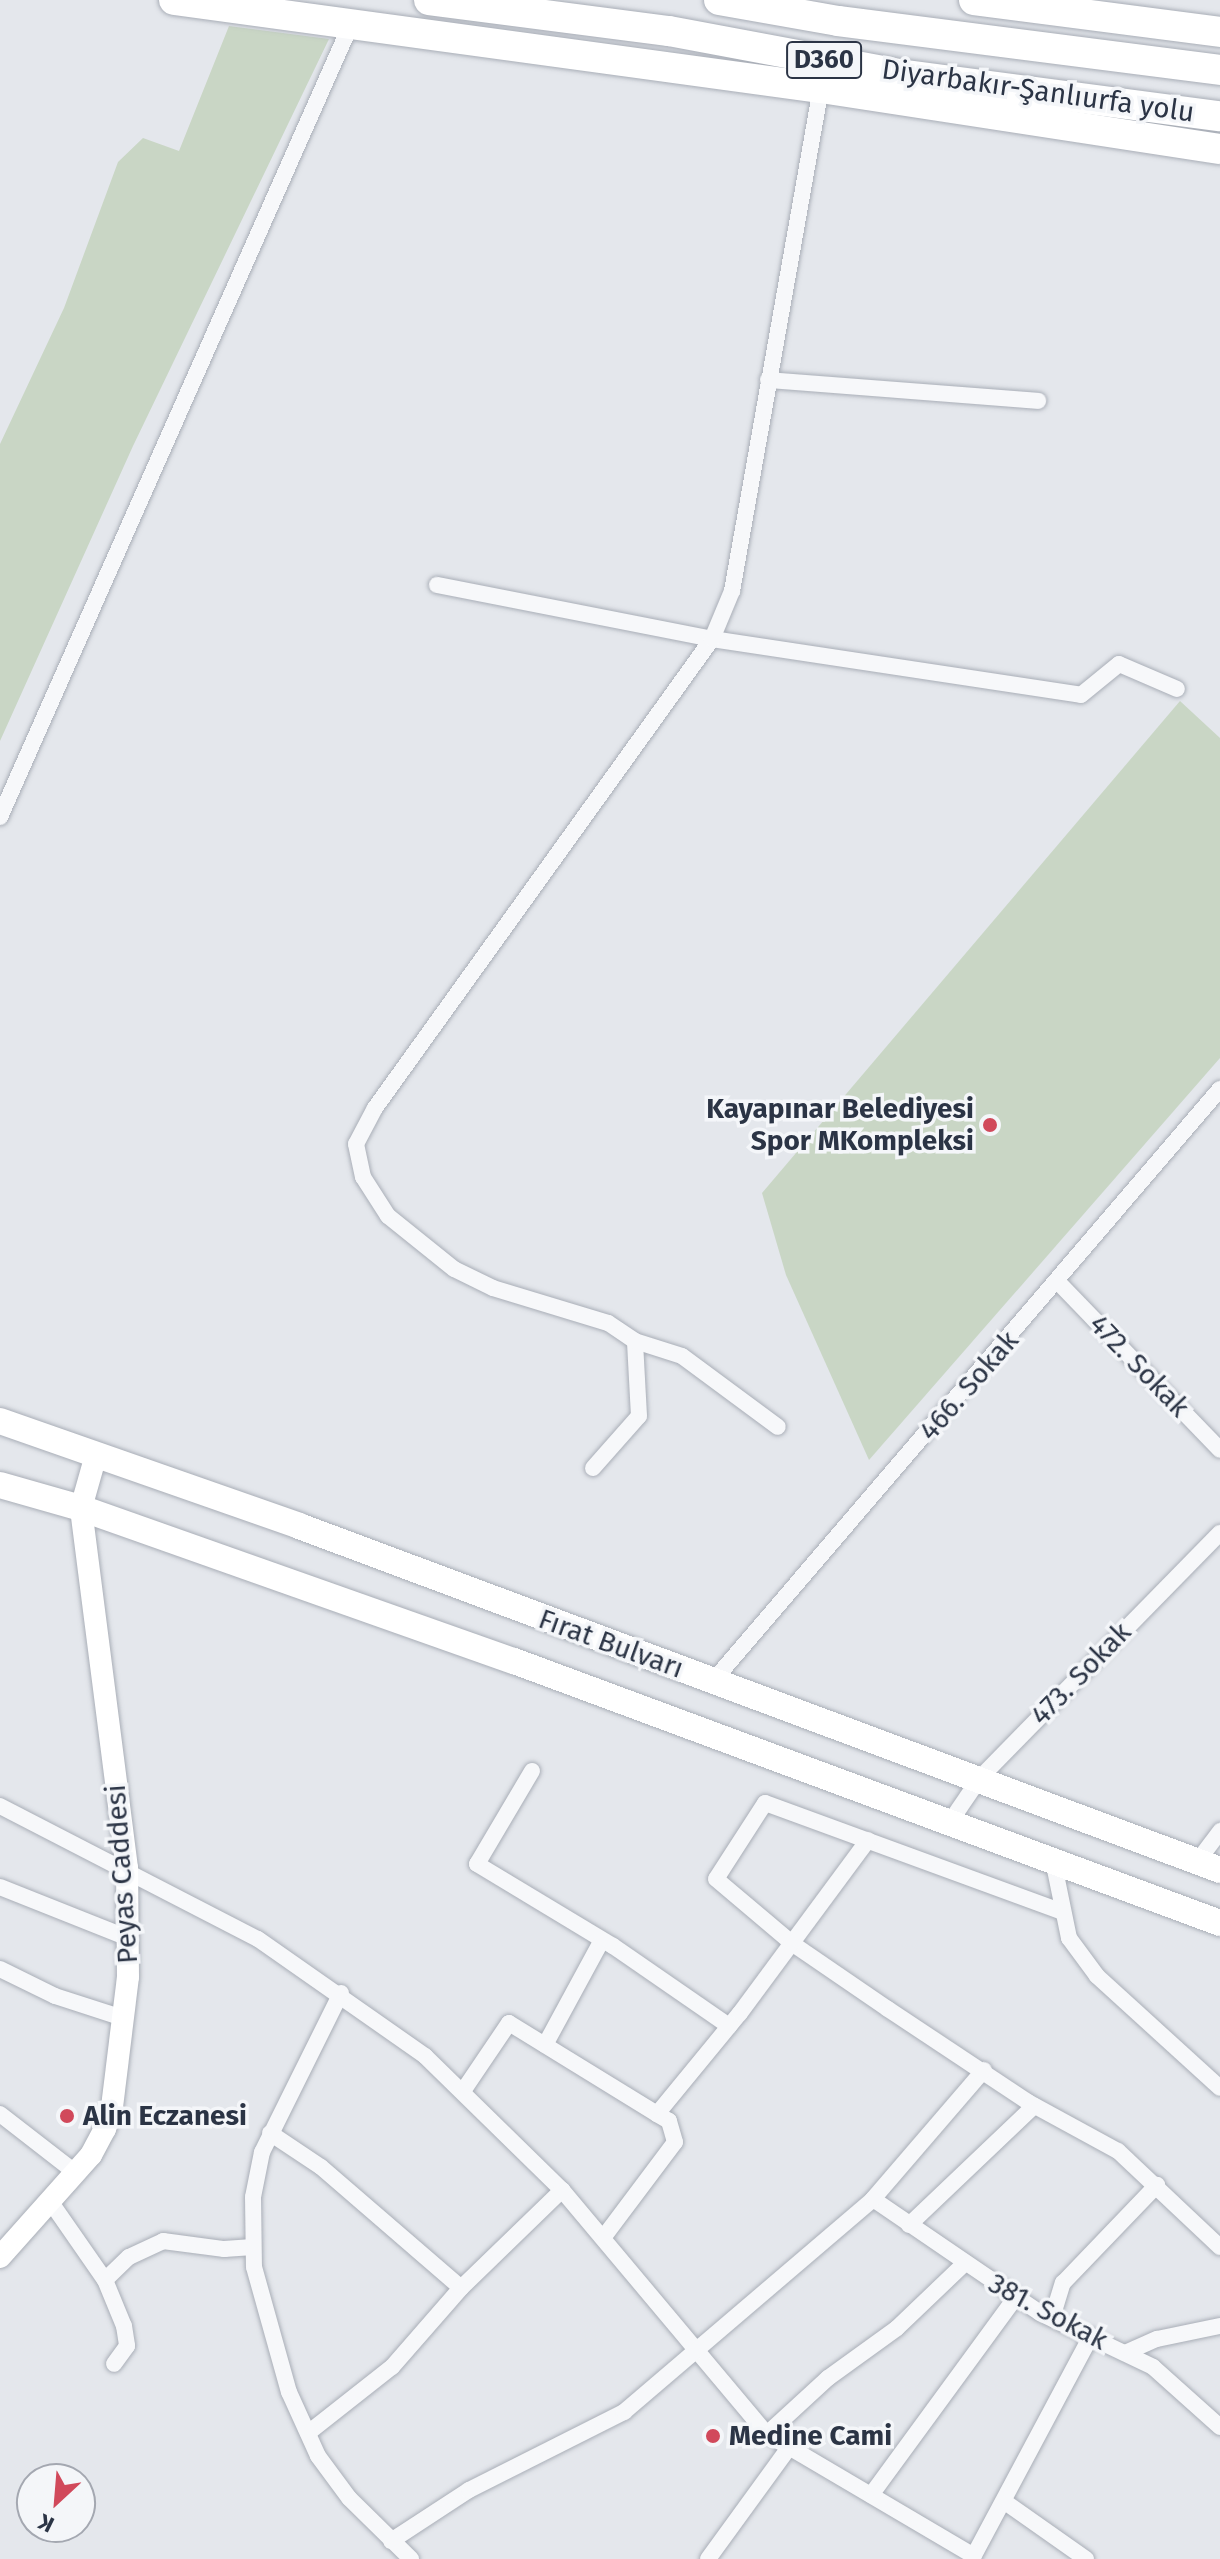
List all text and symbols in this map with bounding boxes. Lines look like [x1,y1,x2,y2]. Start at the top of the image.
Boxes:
road number: D360 [786,38,862,82]
street label: Diyarbakır-Şanlıurfa yolu [880,52,1196,130]
place label: Kayapınar Belediyesi Spor MKompleksi [706,1092,974,1158]
marker: Kayapınar Belediyesi Spor MKompleksi [981,1116,999,1134]
street label: 472. Sokak [1082,1308,1196,1424]
street label: 466. Sokak [912,1324,1026,1448]
street label: Fırat Bulvarı [534,1602,688,1686]
street label: 473. Sokak [1024,1616,1138,1732]
street label: Peyas Caddesi [99,1783,145,1965]
place label: Alin Eczanesi [83,2099,247,2133]
marker: Alin Eczanesi [58,2107,76,2125]
street label: 381. Sokak [983,2267,1113,2357]
place label: Medine Cami [729,2419,892,2453]
marker: Medine Cami [704,2427,722,2445]
north arrow [16,2463,96,2543]
text: K [34,2508,58,2538]

